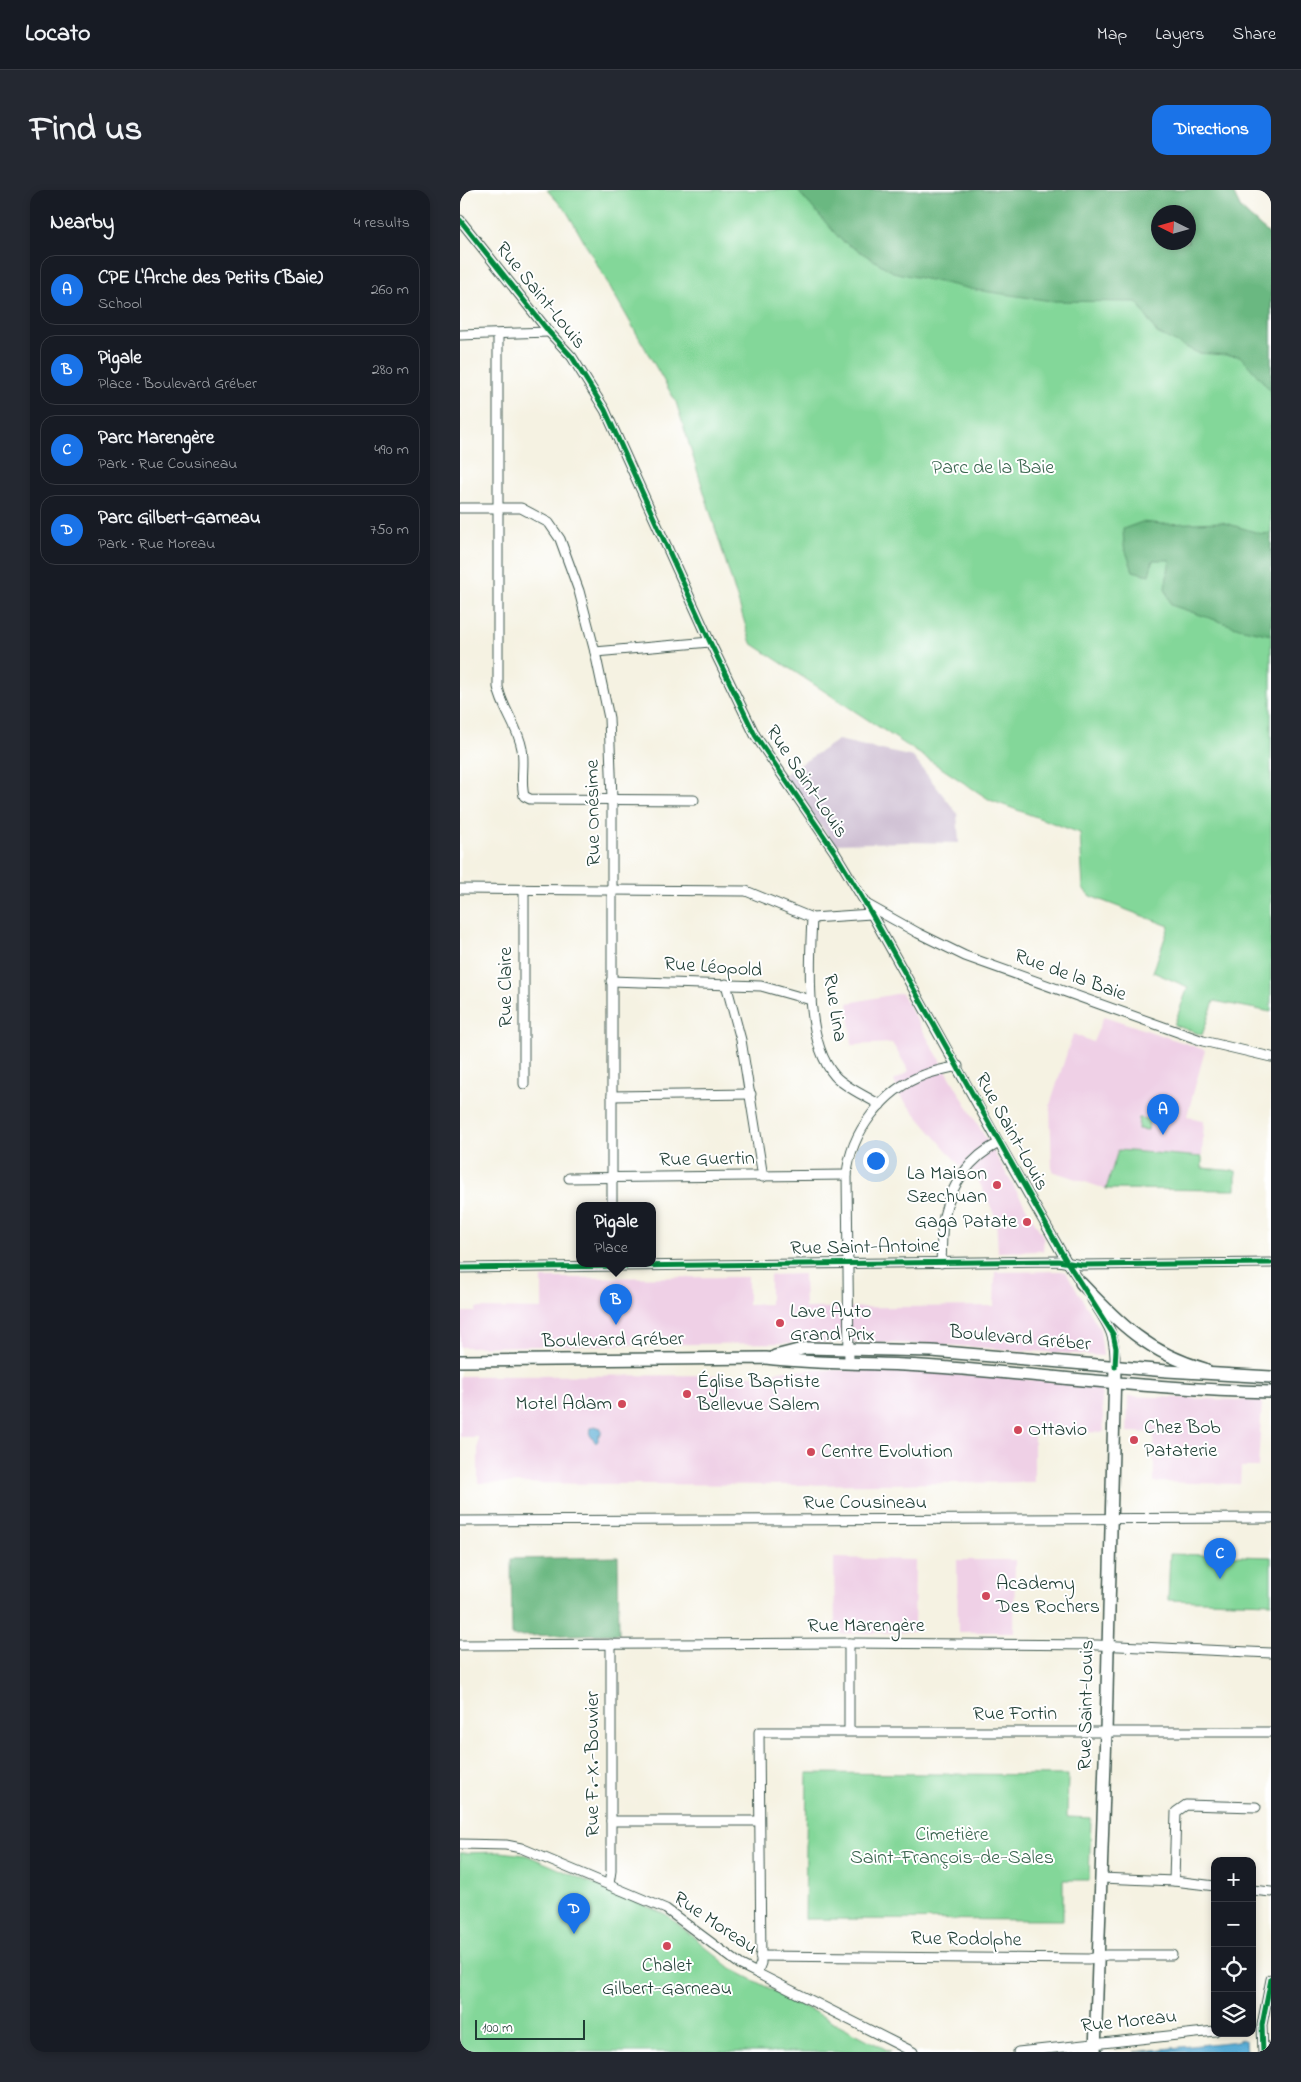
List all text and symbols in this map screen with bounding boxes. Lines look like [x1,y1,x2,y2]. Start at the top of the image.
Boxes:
text: Locato [25,17,91,52]
text: Map [1097,22,1127,48]
text: Layers [1155,22,1205,48]
text: Share [1233,22,1276,48]
text: Find us [30,105,142,156]
button: Directions [1152,105,1271,155]
north arrow [1151,205,1196,250]
text: Nearby [50,208,114,238]
text: 4 results [354,211,410,235]
street label: Rue Saint-Louis [488,236,592,356]
text: CPE L'Arche des Petits (Baie) [98,265,323,292]
text: A [62,278,72,302]
text: 260 m [371,278,409,302]
text: School [98,292,142,316]
text: Pigale [98,345,142,372]
text: B [62,358,72,382]
text: 280 m [372,358,409,382]
text: Place · Boulevard Gréber [98,372,257,396]
text: Parc Marengère [98,425,214,452]
text: C [63,438,71,462]
text: 490 m [374,438,409,462]
text: Park · Rue Cousineau [98,452,237,476]
park label: Parc de la Baie [932,454,1054,483]
text: Parc Gilbert-Garneau [98,505,261,532]
text: D [61,518,73,542]
text: 750 m [370,518,409,542]
text: Park · Rue Moreau [98,532,215,556]
street label: Rue Saint-Louis [757,720,855,844]
street label: Rue Onésime [579,759,609,867]
street label: Rue de la Baie [1010,942,1130,1010]
street label: Rue Claire [492,947,521,1027]
street label: Rue Léopold [663,950,763,986]
street label: Rue Lina [814,972,854,1044]
street label: Rue Saint-Louis [967,1068,1055,1196]
pin: A [1147,1094,1179,1135]
street label: Rue Guertin [659,1145,755,1175]
your location [863,1148,889,1174]
place label: La Maison Szechuan [906,1160,987,1212]
marker: La Maison Szechuan [991,1179,1003,1191]
popup [576,1202,656,1267]
place label: Gaga Patate [914,1208,1017,1238]
text: Pigale [594,1209,638,1236]
marker: Gaga Patate [1021,1216,1033,1228]
street label: Rue Saint-Antoine [790,1232,940,1264]
text: Place [594,1236,628,1260]
pin: B [600,1284,632,1325]
place label: Lave Auto Grand Prix [790,1298,875,1350]
marker: Lave Auto Grand Prix [774,1317,786,1329]
street label: Boulevard Gréber [947,1318,1093,1360]
street label: Boulevard Gréber [541,1325,685,1357]
place label: Église Baptiste Bellevue Salem [696,1368,820,1420]
marker: Église Baptiste Bellevue Salem [681,1388,693,1400]
place label: Motel Adam [516,1390,612,1419]
marker: Motel Adam [616,1398,628,1410]
place label: Chez Bob Pataterie [1144,1414,1221,1466]
place label: Ottavio [1028,1416,1087,1445]
marker: Ottavio [1012,1424,1024,1436]
marker: Chez Bob Pataterie [1128,1434,1140,1446]
place label: Centre Evolution [821,1438,953,1467]
marker: Centre Evolution [805,1446,817,1458]
street label: Rue Cousineau [803,1489,927,1518]
pin: C [1204,1538,1236,1579]
place label: Academy Des Rochers [995,1570,1100,1622]
marker: Academy Des Rochers [980,1590,992,1602]
street label: Rue Marengère [807,1612,925,1642]
street label: Rue Saint-Louis [1071,1639,1103,1771]
street label: Rue F.-X.-Bouvier [579,1690,608,1837]
street label: Rue Fortin [973,1700,1057,1729]
park label: Cimetière Saint-François-de-Sales [850,1821,1054,1873]
map controls [1211,1857,1256,2037]
button: + [1211,1857,1256,1902]
street label: Rue Moreau [667,1885,763,1963]
pin: D [558,1893,590,1934]
button: − [1211,1902,1256,1947]
street label: Rue Rodolphe [910,1925,1022,1955]
marker: Chalet Gilbert-Garneau [661,1940,673,1952]
button: locate [1211,1947,1256,1992]
place label: Chalet Gilbert-Garneau [602,1952,732,2004]
button: layers [1211,1992,1256,2037]
street label: Rue Moreau [1080,2003,1178,2041]
scale bar [475,2017,585,2040]
text: 100 m [482,2018,513,2039]

